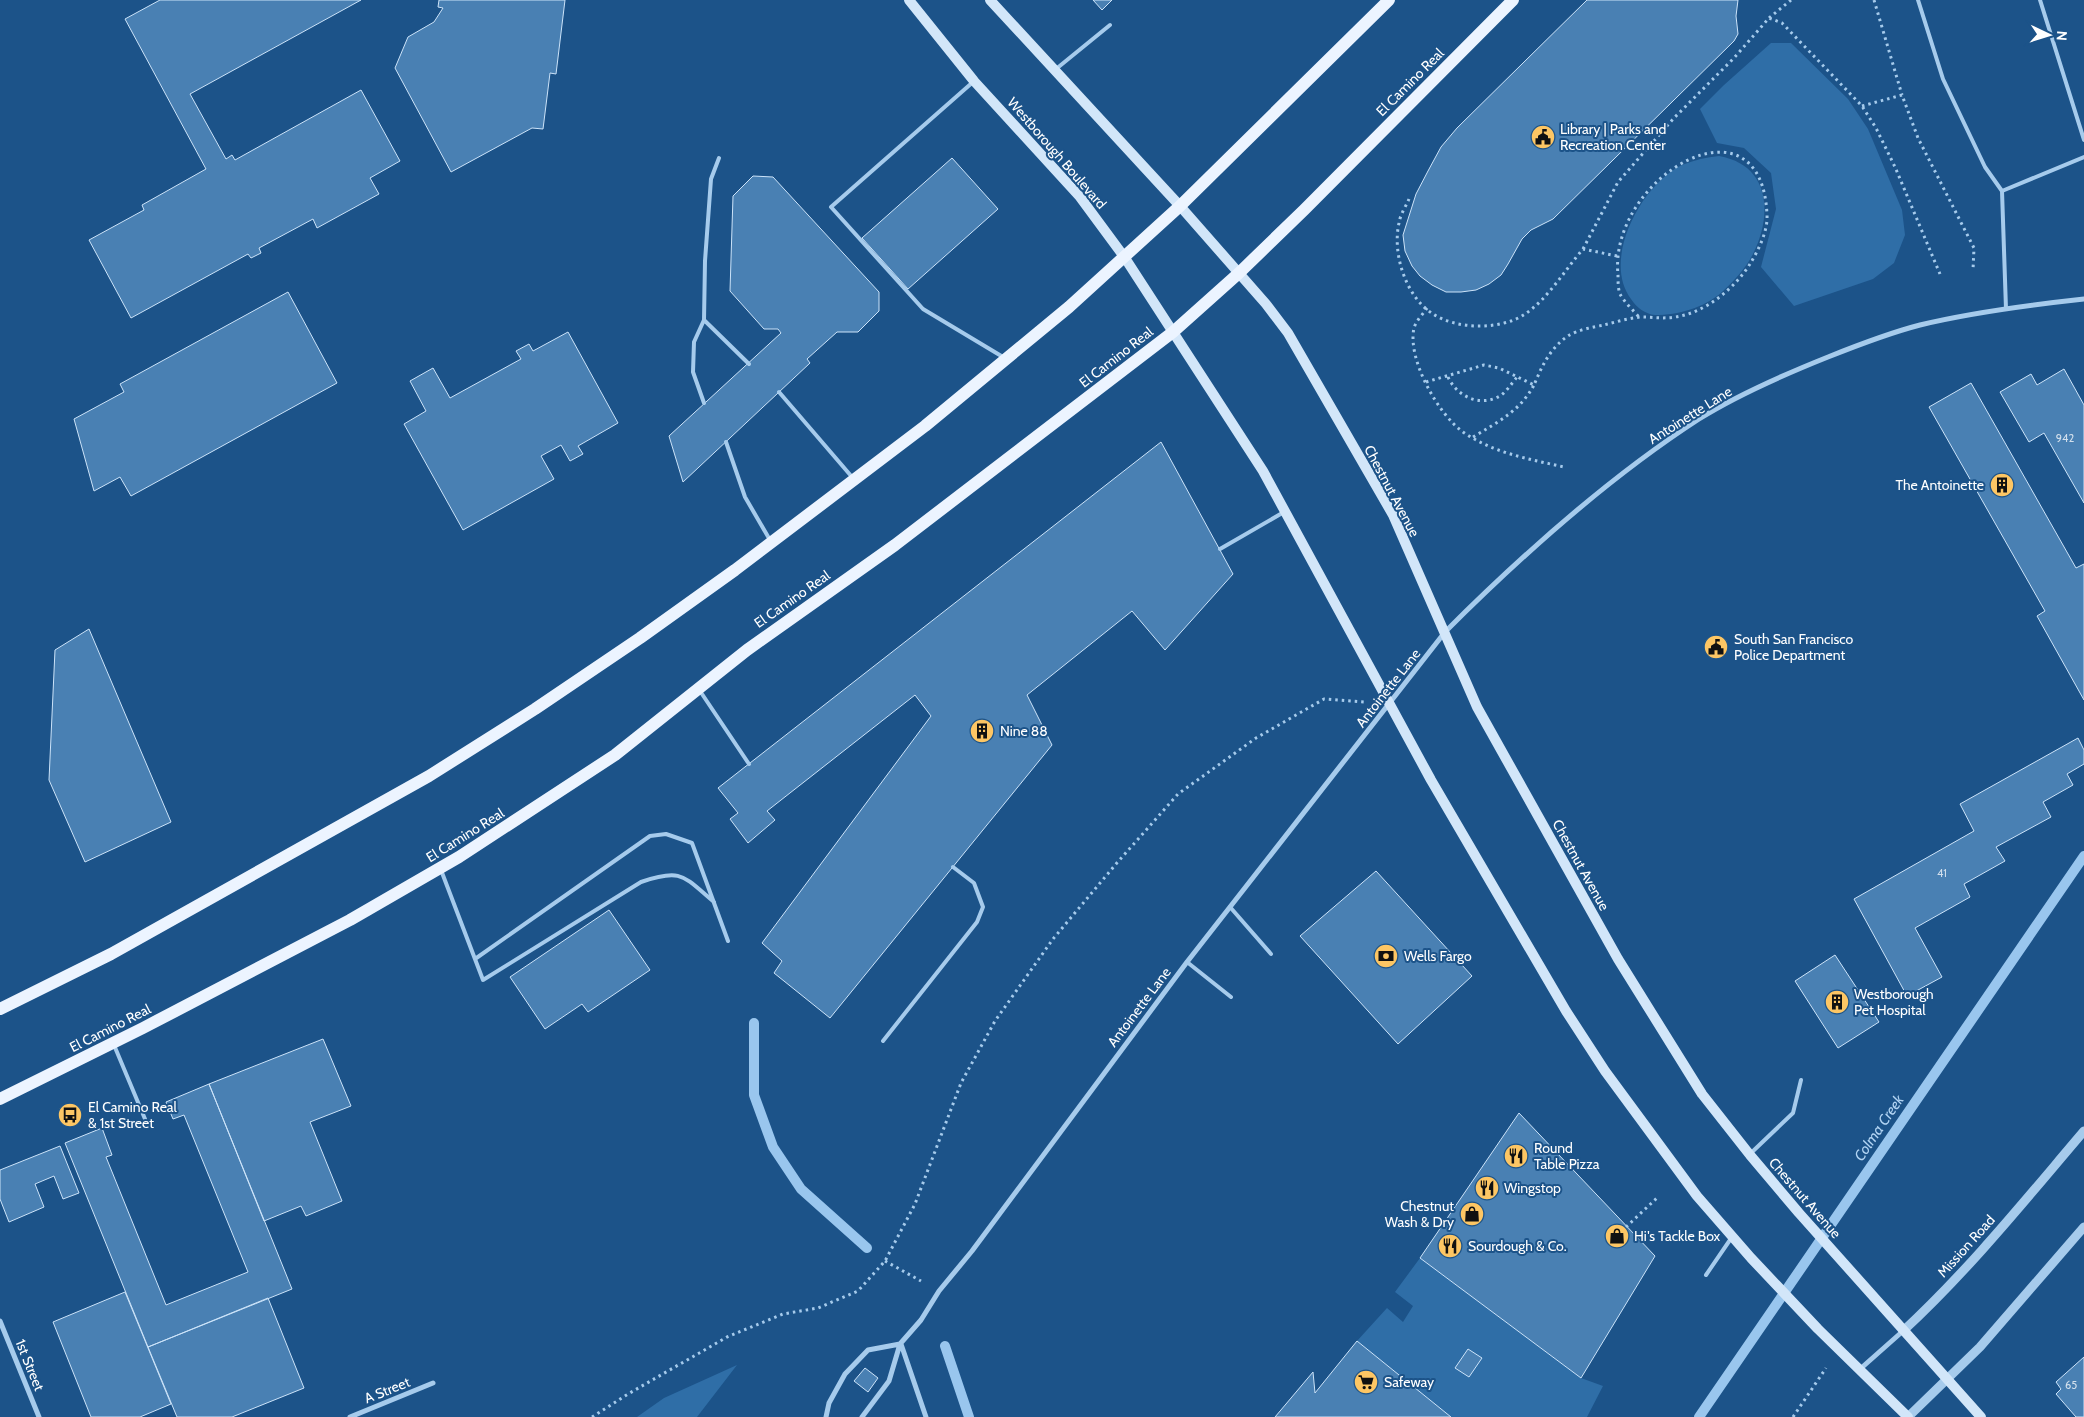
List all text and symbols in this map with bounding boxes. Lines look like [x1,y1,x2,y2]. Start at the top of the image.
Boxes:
north arrow [2024,10,2074,60]
text: N [2053,30,2071,41]
street label: El Camino Real [1372,44,1448,120]
street label: Westborough Boulevard [1004,93,1110,213]
place label: Library | Parks and Recreation Center [1560,120,1666,154]
public building icon: Library | Parks and Recreation Center [1530,124,1556,150]
street label: El Camino Real [1075,322,1157,391]
street label: Antoinette Lane [1645,382,1735,448]
house number: 942 [2056,431,2074,445]
street label: Chestnut Avenue [1360,442,1424,540]
building icon: The Antoinette [1989,472,2015,498]
place label: The Antoinette [1896,476,1984,494]
street label: El Camino Real [750,566,834,632]
place label: South San Francisco Police Department [1734,630,1853,664]
public building icon: South San Francisco Police Department [1703,634,1729,660]
street label: Antoinette Lane [1352,645,1424,731]
building icon: Nine 88 [969,718,995,744]
place label: Nine 88 [1000,722,1048,740]
street label: El Camino Real [423,803,508,866]
street label: Chestnut Avenue [1549,816,1613,914]
house number: 41 [1937,866,1947,880]
bank icon: Wells Fargo [1373,943,1399,969]
place label: Wells Fargo [1404,947,1472,965]
street label: Antoinette Lane [1103,964,1175,1050]
place label: Westborough Pet Hospital [1854,985,1934,1019]
building icon: Westborough Pet Hospital [1824,989,1850,1015]
street label: El Camino Real [66,999,154,1056]
water label: Colma Creek [1850,1091,1908,1164]
place label: El Camino Real & 1st Street [88,1098,178,1132]
bus stop icon: El Camino Real & 1st Street [57,1102,83,1128]
place label: Round Table Pizza [1534,1139,1600,1173]
restaurant icon: Round Table Pizza [1503,1143,1529,1169]
street label: Chestnut Avenue [1765,1154,1845,1242]
restaurant icon: Wingstop [1474,1175,1500,1201]
place label: Wingstop [1504,1179,1561,1197]
place label: Chestnut Wash & Dry [1385,1197,1454,1231]
shop icon: Chestnut Wash & Dry [1459,1201,1485,1227]
street label: Mission Road [1933,1211,1999,1281]
shop icon: Hi's Tackle Box [1604,1223,1630,1249]
place label: Hi's Tackle Box [1634,1227,1721,1245]
restaurant icon: Sourdough & Co. [1437,1233,1463,1259]
place label: Sourdough & Co. [1468,1237,1567,1255]
street label: 1st Street [11,1336,49,1394]
supermarket icon: Safeway [1353,1369,1379,1395]
street label: A Street [361,1373,413,1407]
place label: Safeway [1384,1373,1434,1391]
house number: 65 [2065,1378,2077,1392]

